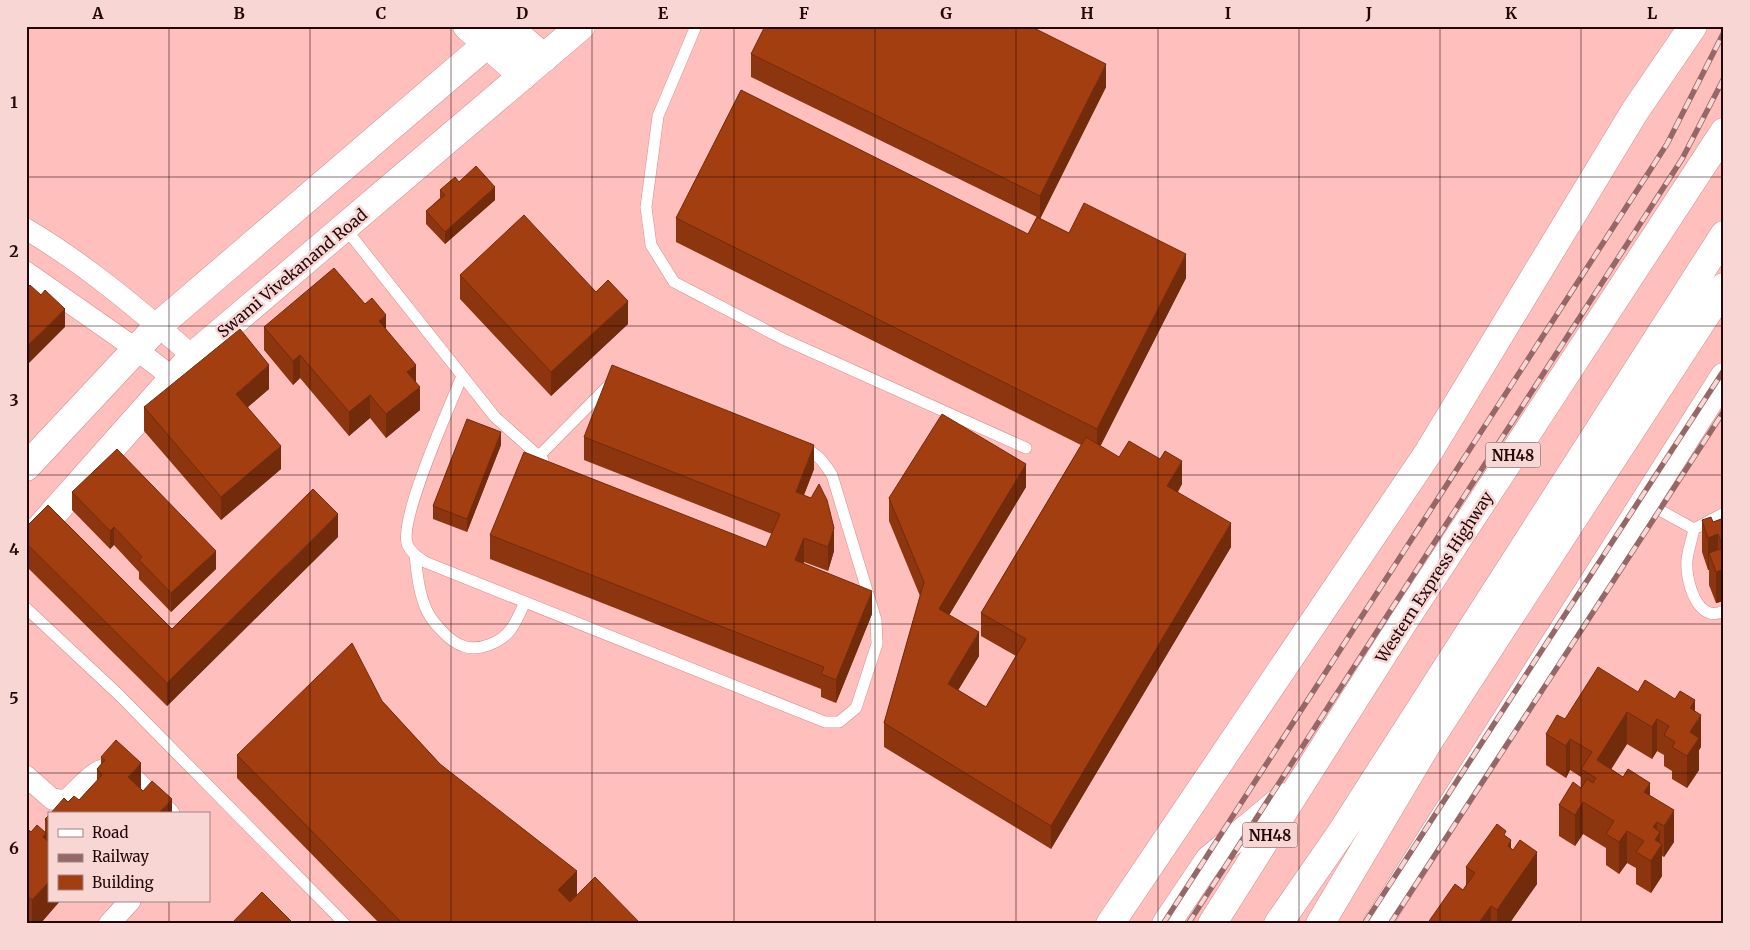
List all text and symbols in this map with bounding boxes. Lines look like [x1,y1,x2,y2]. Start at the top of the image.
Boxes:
text: A [91,3,104,23]
text: B [233,3,245,23]
text: C [376,3,386,23]
text: D [516,3,528,23]
text: E [658,3,669,23]
text: F [799,3,809,23]
text: G [940,3,952,23]
text: H [1080,3,1094,23]
text: I [1225,3,1231,23]
text: J [1365,3,1372,23]
text: K [1505,3,1517,23]
text: L [1647,3,1657,23]
text: 1 [10,92,18,112]
street label: Swami Vivekanand Road [213,204,371,342]
text: 2 [9,241,19,261]
text: 3 [9,390,19,410]
road number: NH48 [1486,442,1540,468]
street label: Western Express Highway [1370,487,1497,667]
text: 4 [9,539,19,559]
text: 5 [9,688,19,708]
legend [48,812,210,902]
road number: NH48 [1242,822,1298,848]
text: Road [92,823,128,842]
text: 6 [9,838,19,858]
text: Railway [92,847,149,866]
text: Building [92,873,154,892]

